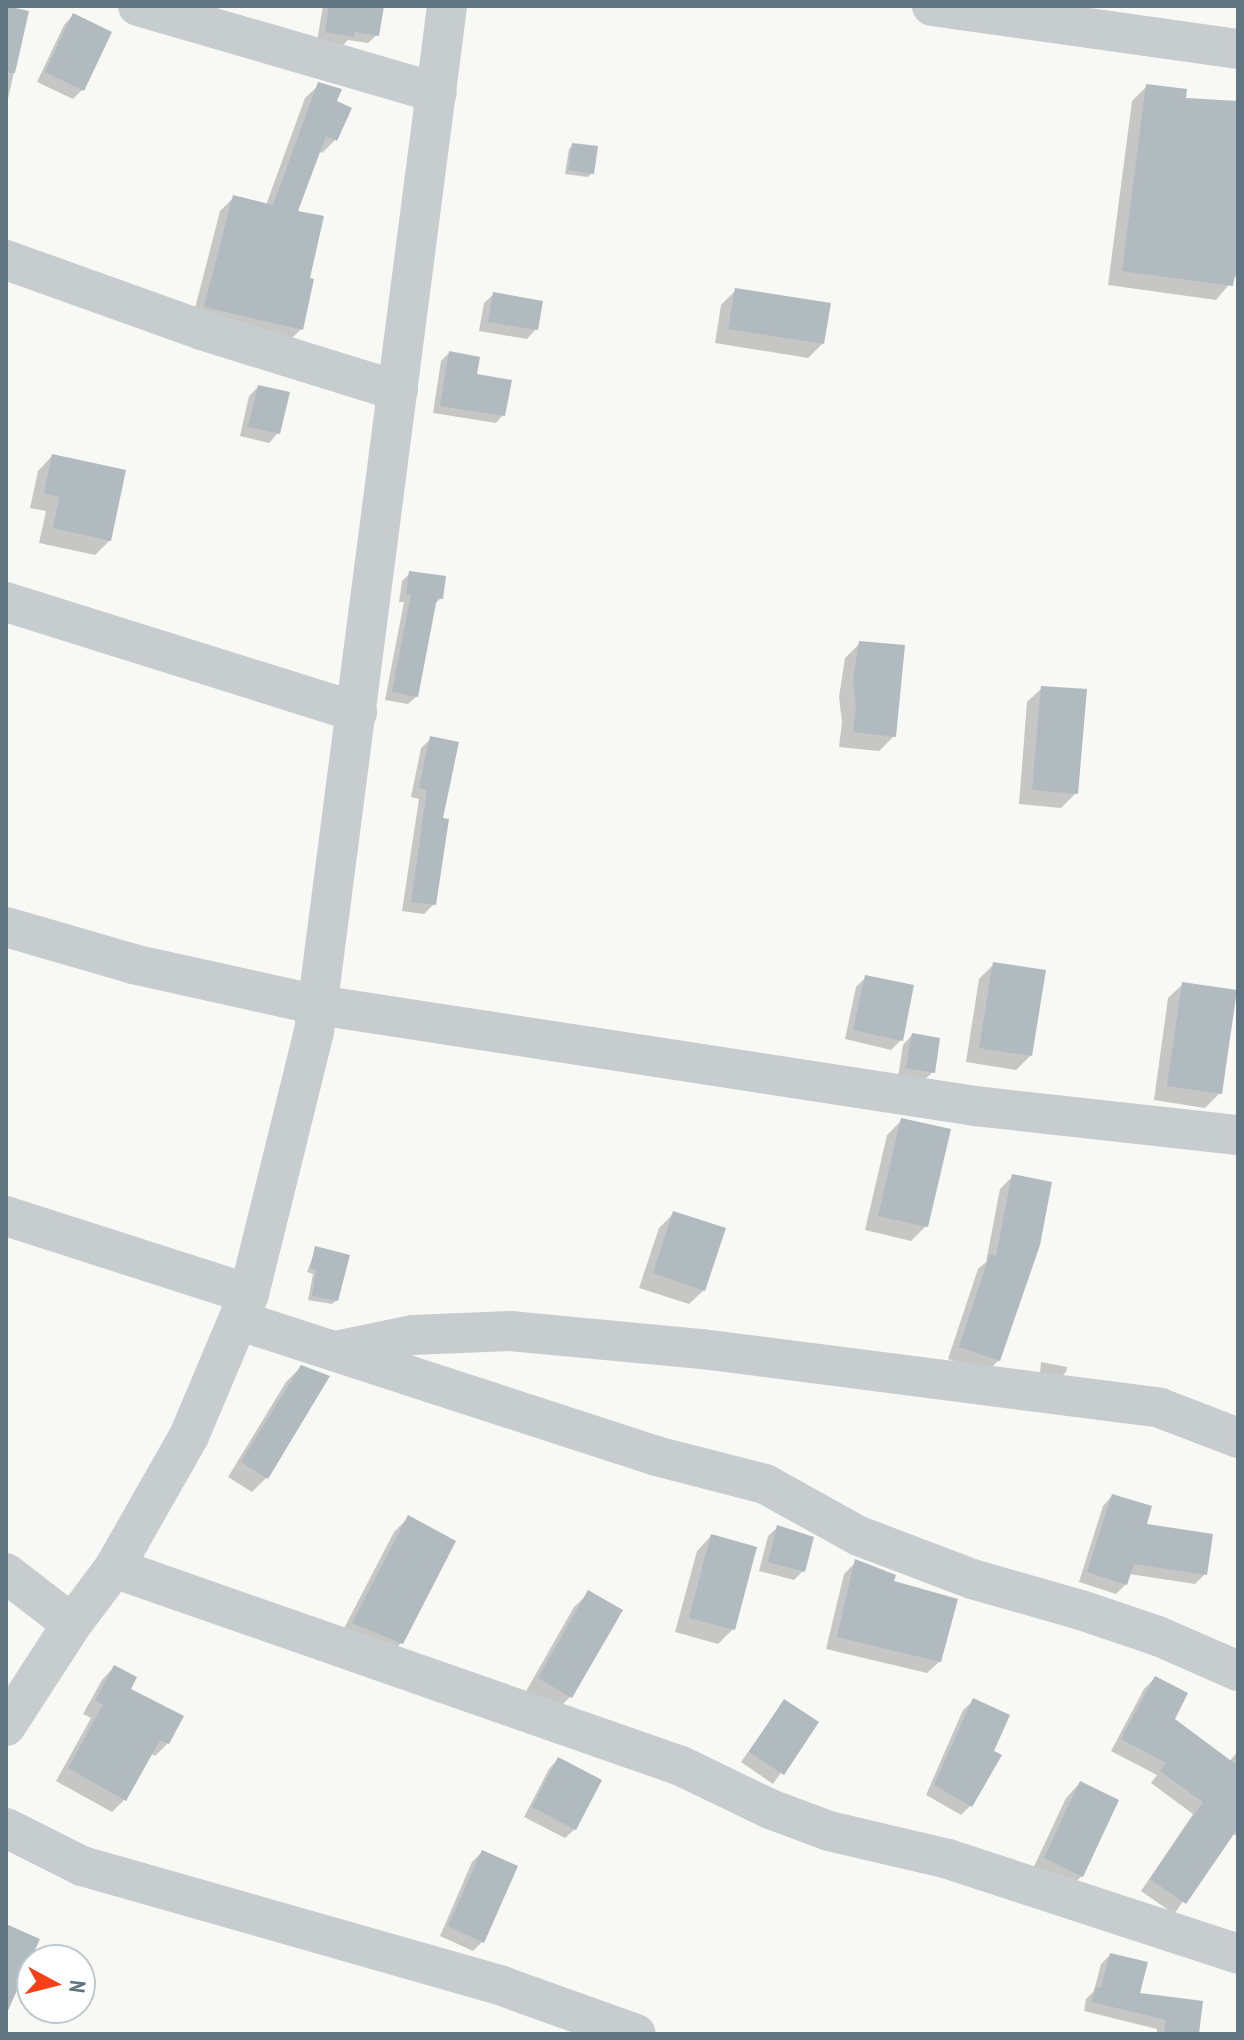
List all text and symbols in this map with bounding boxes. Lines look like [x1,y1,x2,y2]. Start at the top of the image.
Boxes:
north arrow [16,1944,96,2024]
text: N [63,1979,92,1994]

